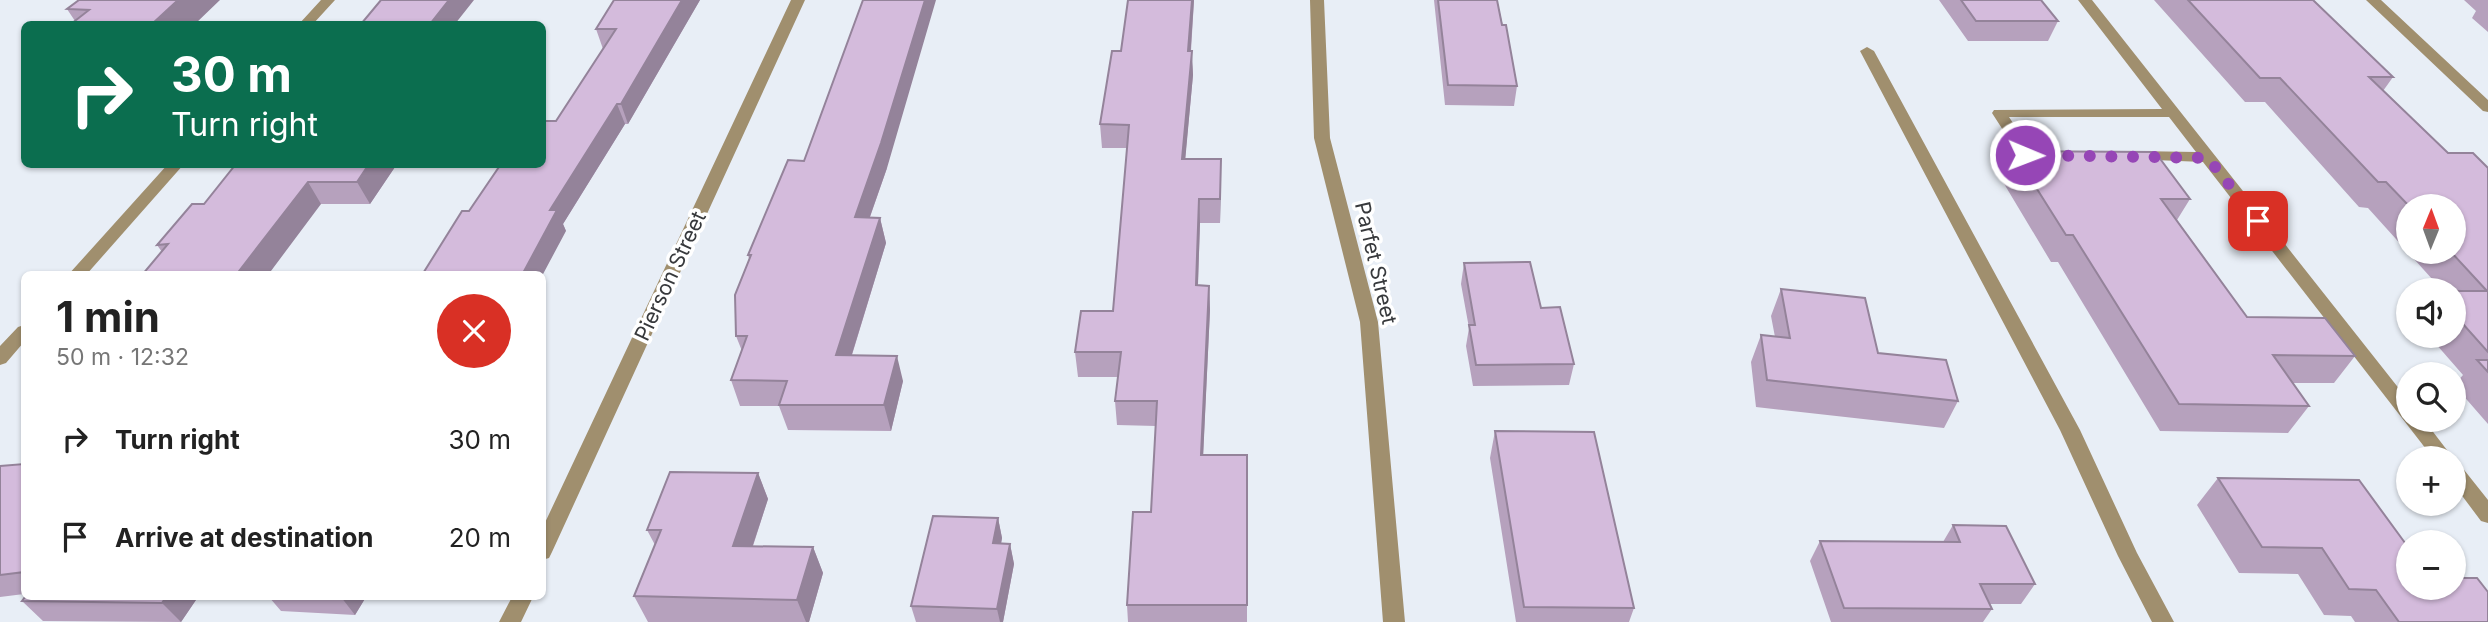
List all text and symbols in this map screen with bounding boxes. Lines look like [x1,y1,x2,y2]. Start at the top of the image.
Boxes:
text: 30 m [171,45,292,104]
icon: right [56,49,147,140]
text: Turn right [171,105,318,144]
position arrow [1988,118,2062,192]
pin [2228,191,2288,251]
north arrow [2396,194,2466,264]
map controls [2396,194,2466,600]
street label: Parfet Street [1350,199,1402,327]
icon: arrive [2239,202,2277,240]
street label: Pierson Street [629,207,711,345]
button: sound [2396,278,2466,348]
text: 1 min [56,291,160,342]
button: close [437,294,511,368]
text: 50 m · 12:32 [56,343,189,371]
button: search [2396,362,2466,432]
icon: right [56,420,94,458]
text: Turn right [115,424,240,455]
text: 30 m [448,424,511,455]
button: + [2396,446,2466,516]
icon: arrive [56,518,94,556]
text: Arrive at destination [115,522,374,553]
text: 20 m [449,522,511,553]
button: − [2396,530,2466,600]

